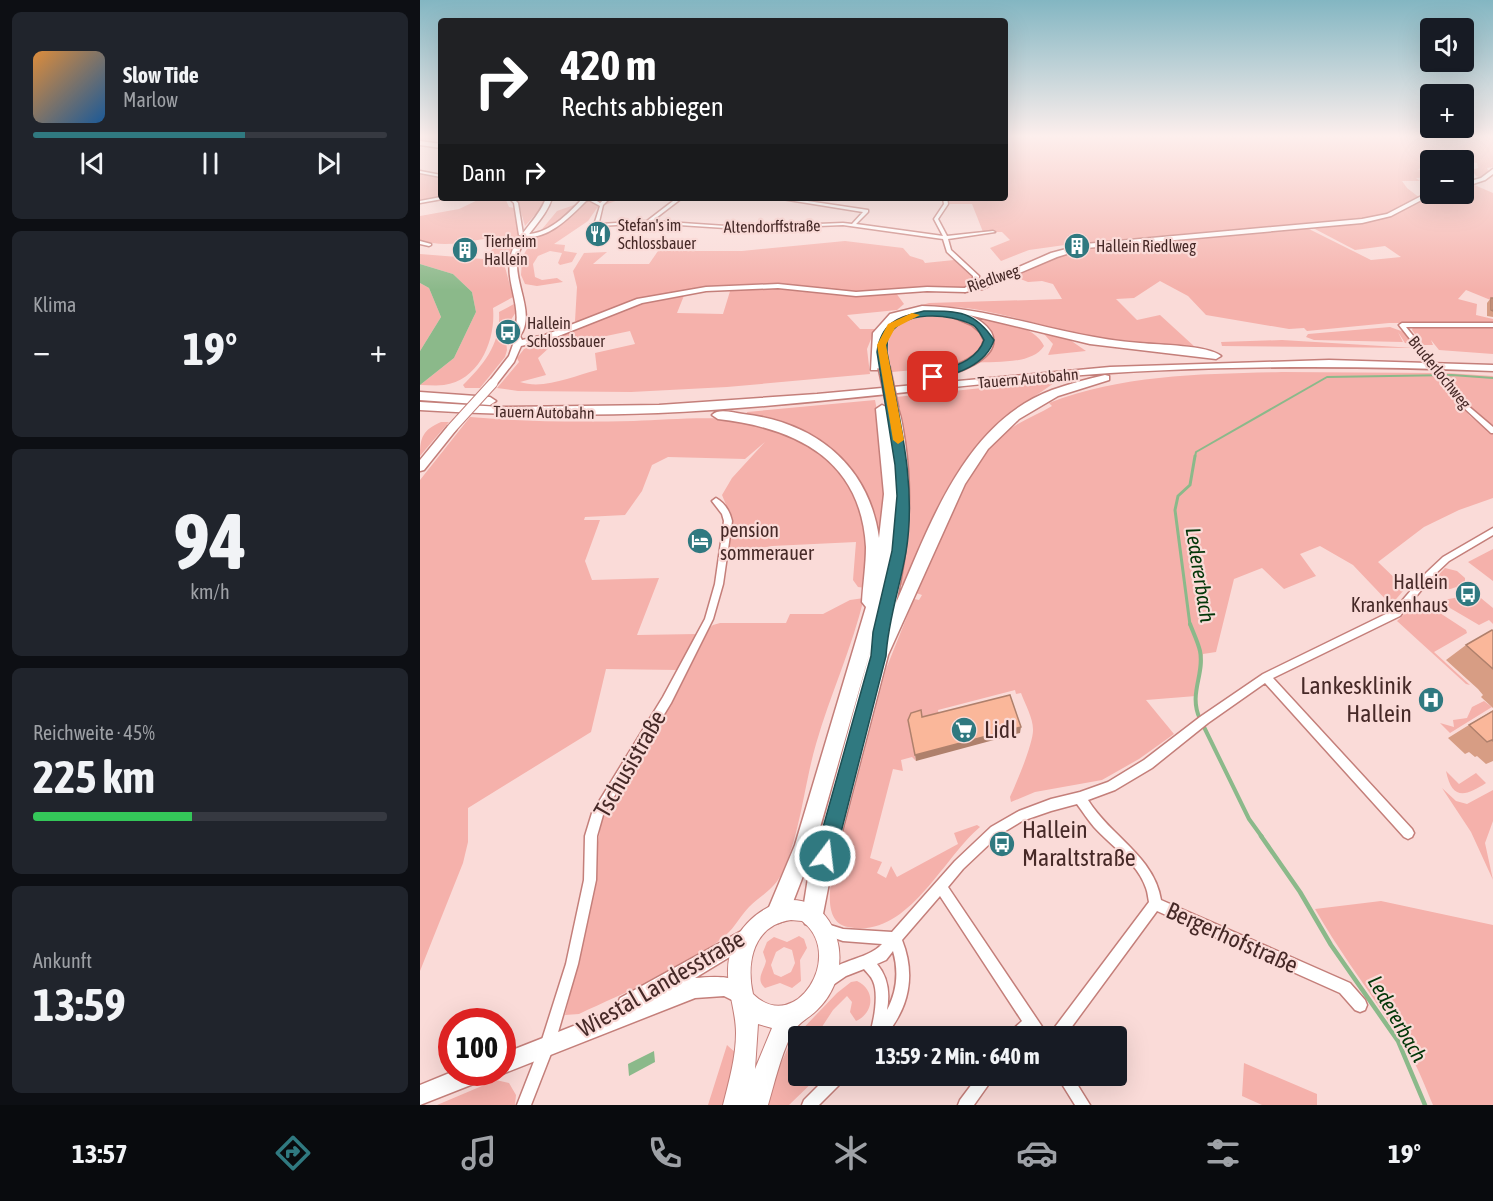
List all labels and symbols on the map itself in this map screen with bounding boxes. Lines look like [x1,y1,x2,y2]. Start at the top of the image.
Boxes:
place label: Stefan's im Schlossbauer [618,216,696,252]
street label: Altendorffstraße [723,216,821,236]
restaurant icon: Stefan's im Schlossbauer [583,219,613,249]
building icon: Hallein Riedlweg [1062,231,1092,261]
place label: Tierheim Hallein [484,232,537,268]
building icon: Tierheim Hallein [450,235,480,265]
place label: Hallein Riedlweg [1096,237,1196,256]
street label: Riedlweg [965,261,1022,296]
place label: Hallein Schlossbauer [527,314,605,350]
bus stop icon: Hallein Schlossbauer [493,317,523,347]
street label: Bruderlochweg [1404,332,1475,413]
pin [907,351,958,402]
street label: Tauern Autobahn [977,365,1079,391]
street label: Tauern Autobahn [493,402,595,422]
place label: pension sommerauer [720,518,815,564]
hotel icon: pension sommerauer [685,526,715,556]
water label: Ledererbach [1182,526,1220,624]
place label: Hallein Krankenhaus [1351,570,1448,616]
bus stop icon: Hallein Krankenhaus [1453,579,1483,609]
place label: Lankesklinik Hallein [1300,672,1412,727]
hospital icon: Lankesklinik Hallein [1416,685,1446,715]
street label: Tschusistraße [588,705,671,822]
supermarket icon: Lidl [949,715,979,745]
place label: Lidl [984,716,1017,743]
place label: Hallein Maraltstraße [1022,816,1136,871]
position arrow [793,824,857,888]
bus stop icon: Hallein Maraltstraße [987,829,1017,859]
street label: Bergerhofstraße [1162,896,1302,979]
street label: Wiestal Landesstraße [573,925,749,1042]
water label: Ledererbach [1364,971,1432,1066]
speed limit sign: 100 [438,1008,516,1086]

